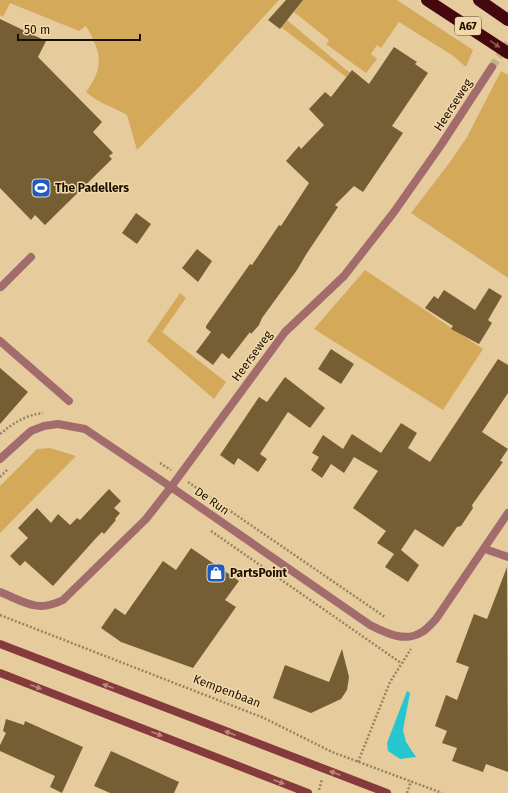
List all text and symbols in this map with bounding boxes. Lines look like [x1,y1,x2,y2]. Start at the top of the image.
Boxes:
scale bar [18,16,140,42]
road number: A67 [455,17,481,35]
text: 50 m [24,23,50,37]
one-way arrow [490,40,500,48]
street label: Heerseweg [431,76,475,134]
sports icon: The Padellers [30,177,52,199]
place label: The Padellers [55,181,129,195]
street label: Heerseweg [229,327,276,384]
street label: De Run [192,484,232,518]
shop icon: PartsPoint [205,562,227,584]
place label: PartsPoint [230,566,288,580]
street label: Kempenbaan [191,672,263,710]
one-way arrow [103,683,114,689]
one-way arrow [31,685,43,691]
one-way arrow [223,730,235,736]
one-way arrow [152,732,164,738]
one-way arrow [329,770,341,776]
one-way arrow [273,779,285,785]

